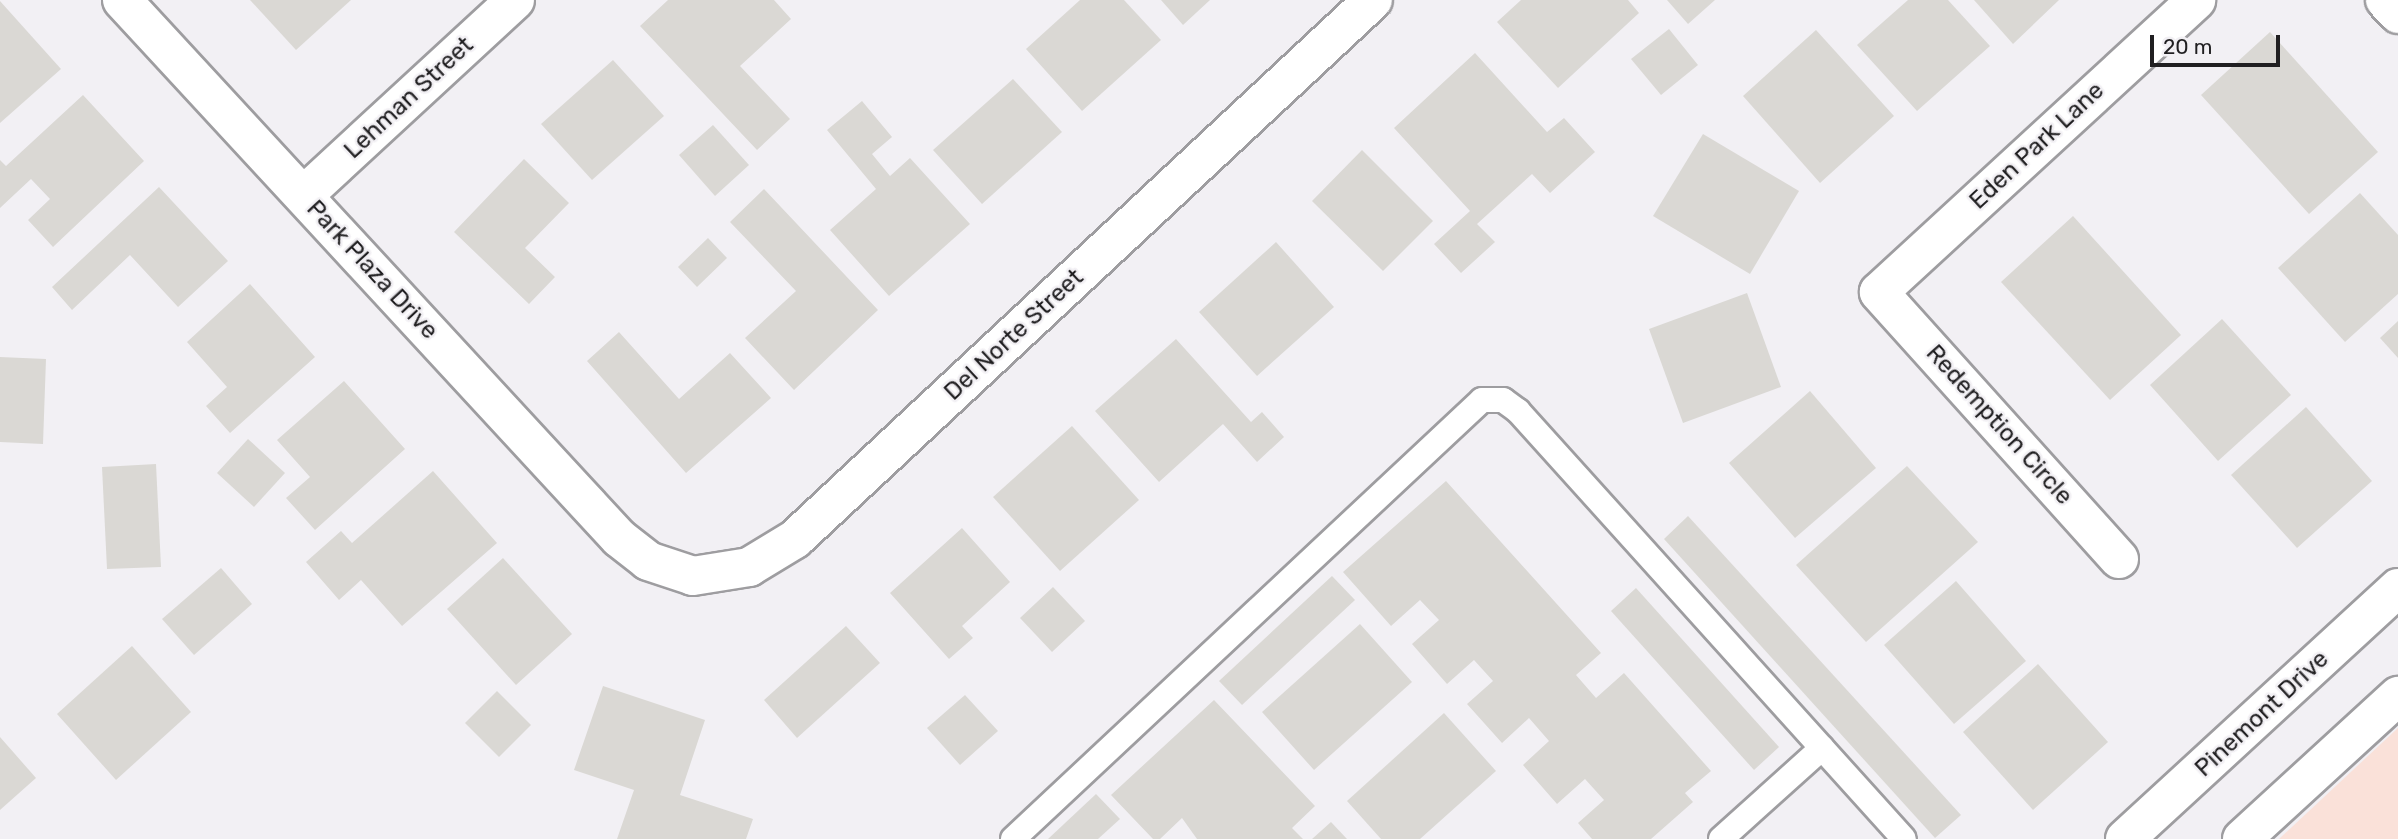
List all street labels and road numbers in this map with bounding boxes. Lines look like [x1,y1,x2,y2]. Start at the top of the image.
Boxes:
street label: Lehman Street [339,31,479,165]
street label: Eden Park Lane [1964,76,2110,216]
street label: Park Plaza Drive [300,195,444,345]
street label: Del Norte Street [939,263,1089,407]
street label: Redemption Circle [1920,339,2078,511]
street label: Pinemont Drive [2189,645,2335,783]

